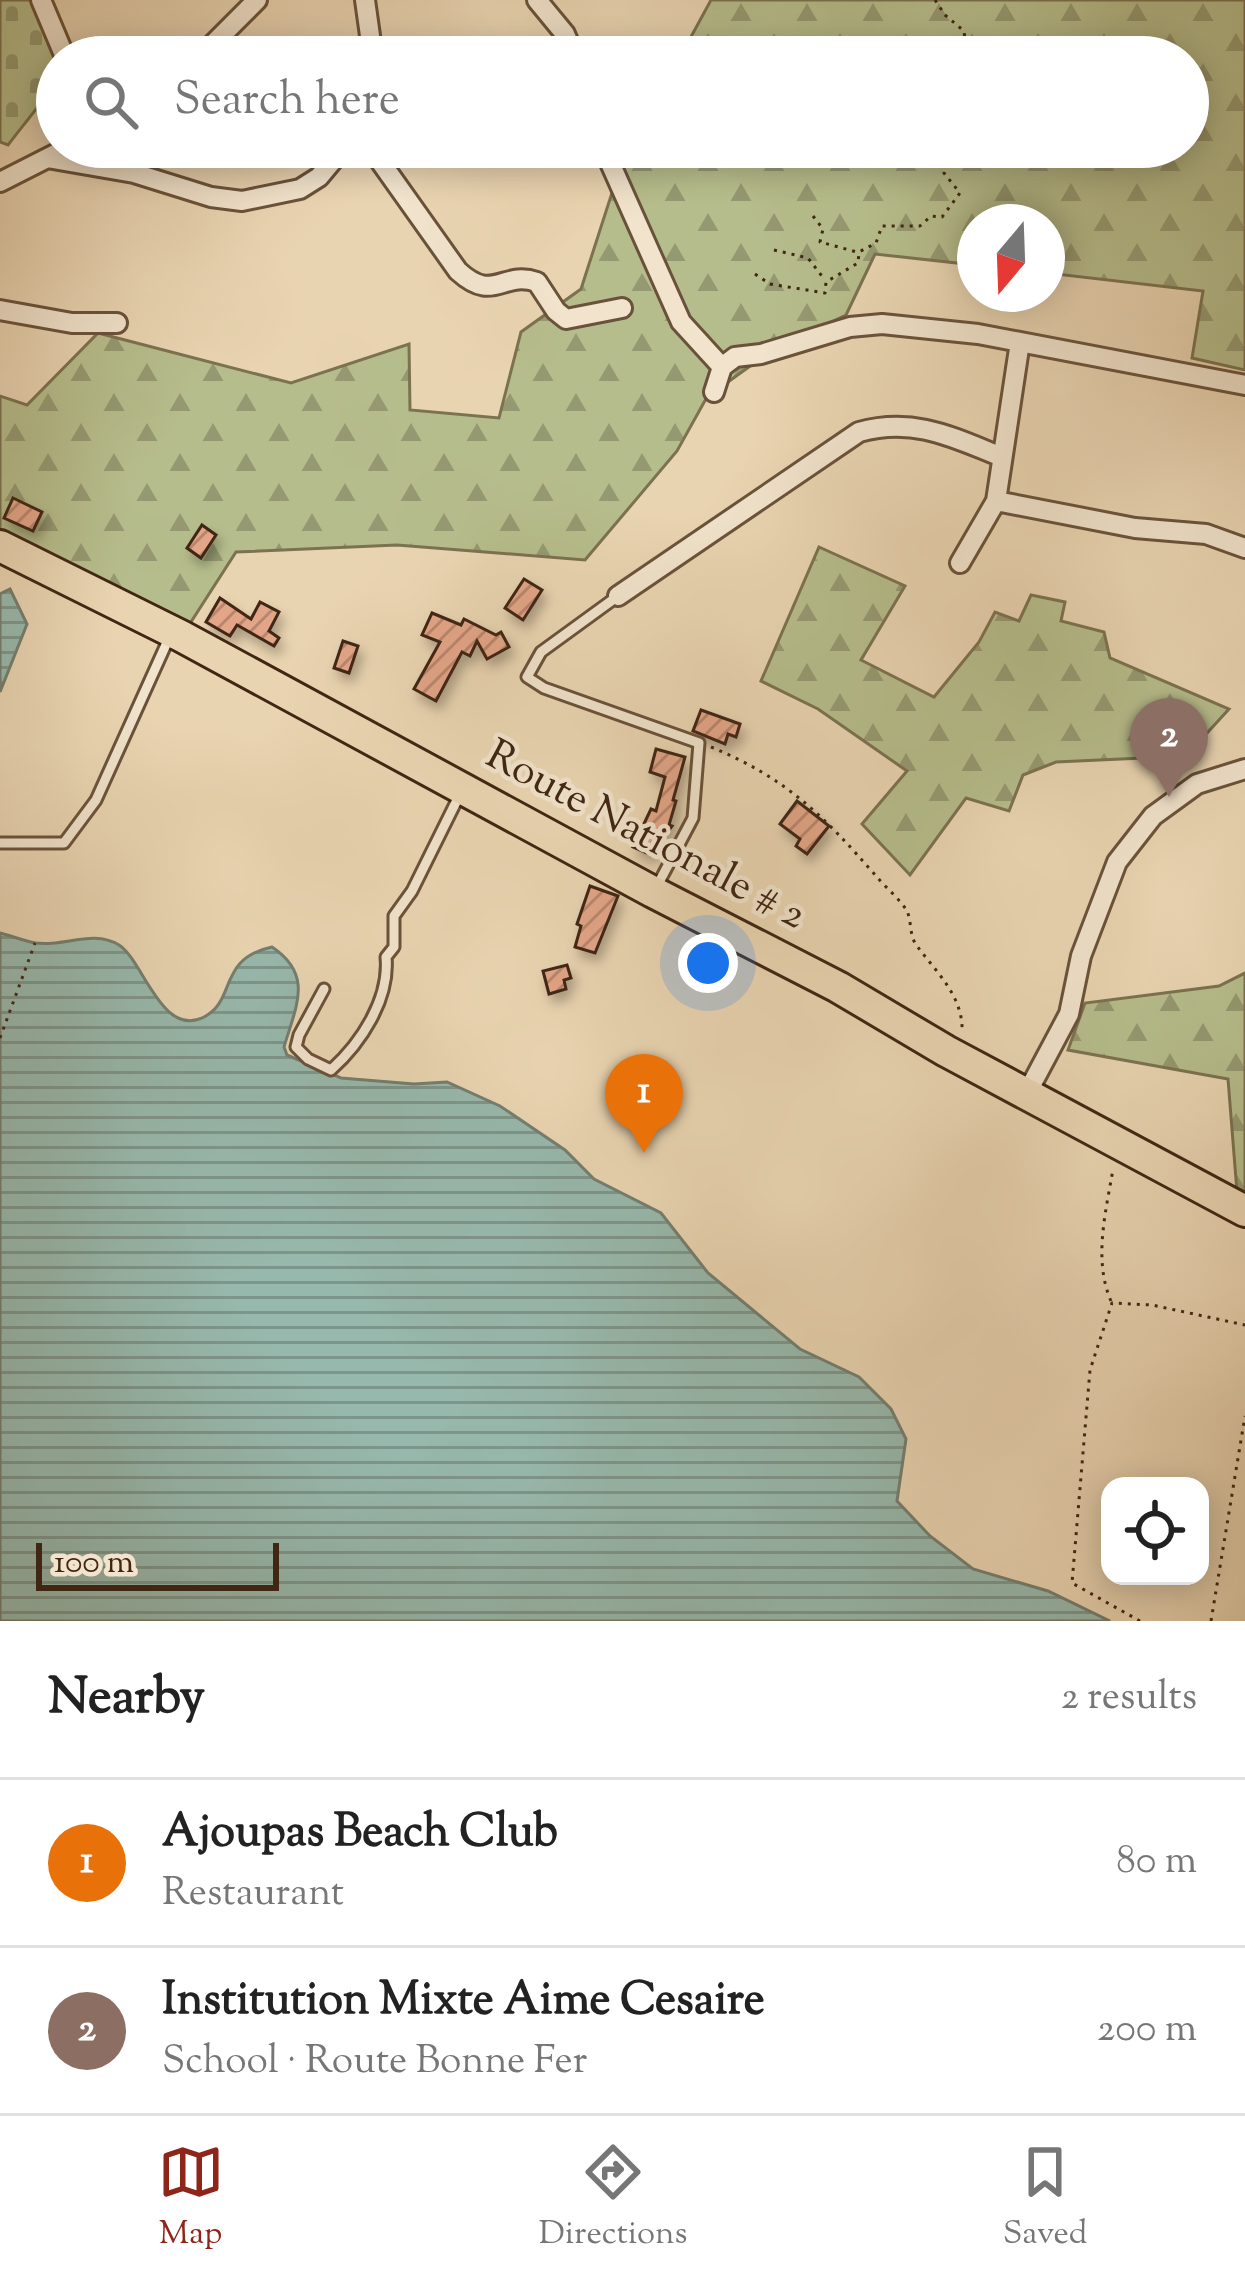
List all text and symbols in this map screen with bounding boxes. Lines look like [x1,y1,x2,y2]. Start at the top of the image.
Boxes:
search box [36,36,1209,168]
icon: search [78,69,144,135]
text: Search here [174,70,400,135]
north arrow [957,204,1065,312]
pin: 2 [1130,698,1208,797]
street label: Route Nationale # 2 [474,727,816,947]
your location [678,933,738,993]
pin: 1 [605,1054,683,1153]
map controls [1101,1477,1209,1585]
button: locate [1101,1477,1209,1585]
scale bar [36,1537,279,1590]
text: 100 m [54,1540,134,1588]
text: Nearby [48,1663,205,1736]
text: 2 results [1061,1671,1197,1727]
text: Ajoupas Beach Club [162,1802,558,1867]
text: 1 [80,1835,94,1891]
text: 80 m [1116,1835,1197,1891]
text: Restaurant [162,1867,344,1923]
text: Institution Mixte Aime Cesaire [162,1970,765,2035]
text: 2 [78,2003,96,2059]
text: 200 m [1097,2003,1197,2059]
text: School · Route Bonne Fer [162,2035,587,2091]
tab: Map [158,2139,224,2259]
tab: Directions [539,2139,688,2259]
tab: Saved [1003,2139,1087,2259]

